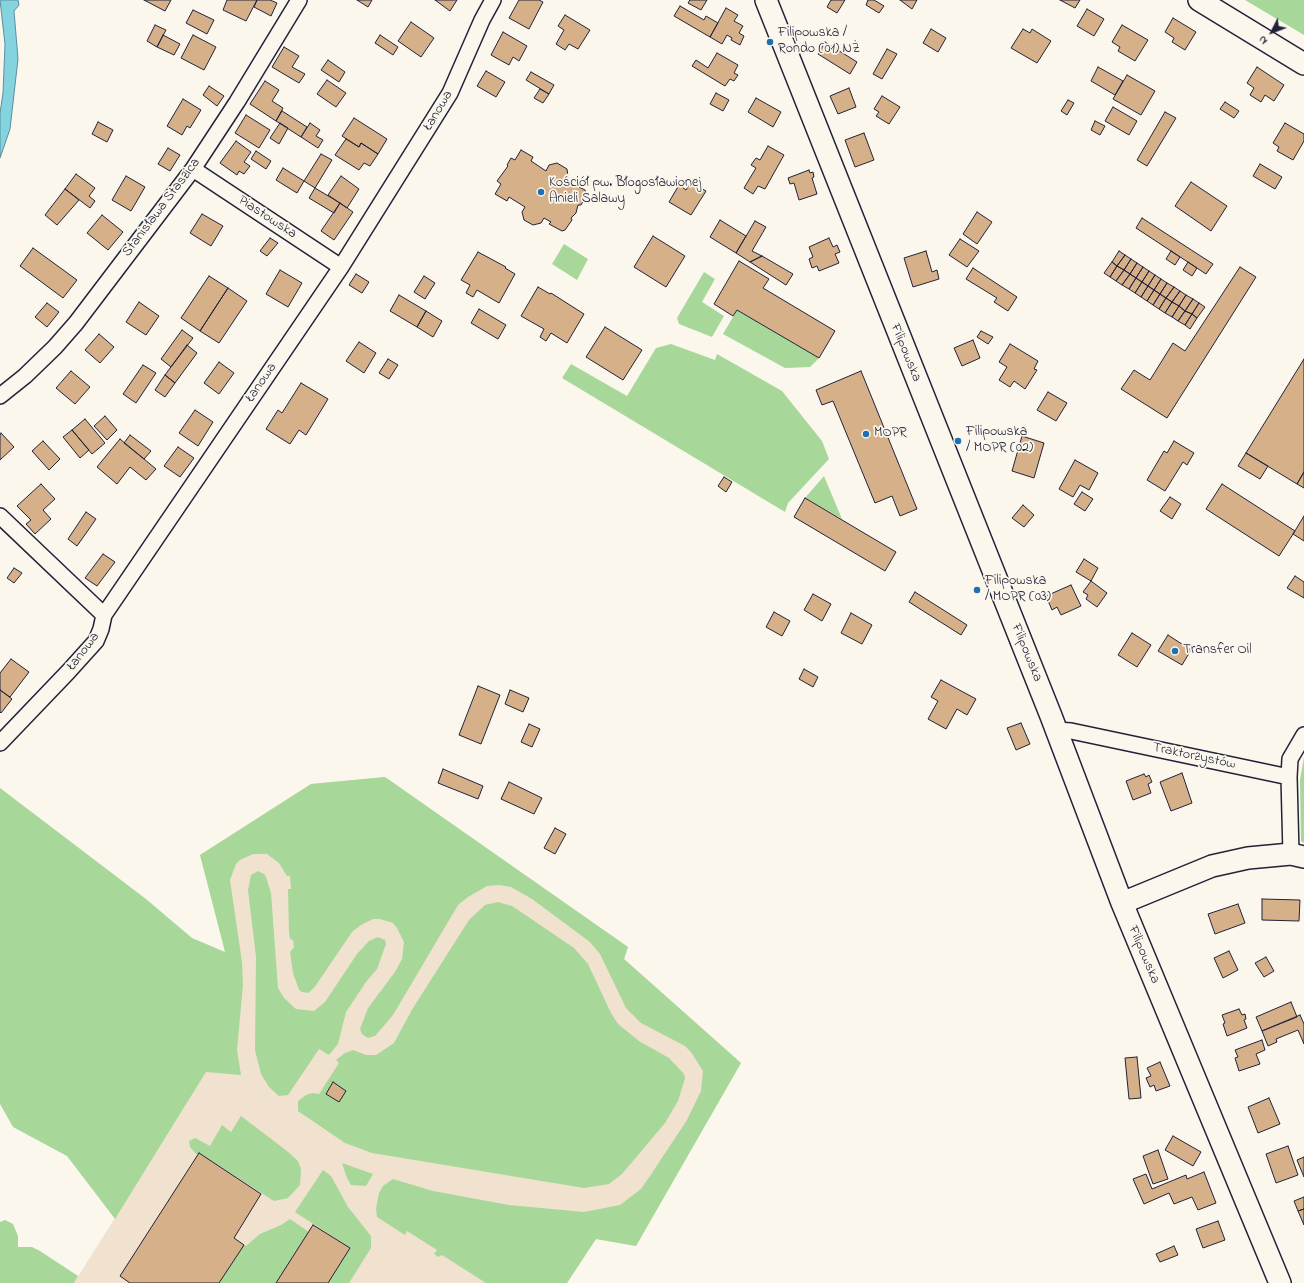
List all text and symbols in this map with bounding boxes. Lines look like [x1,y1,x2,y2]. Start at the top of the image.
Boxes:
north arrow [1252,12,1292,52]
place label: Filipowska / Rondo (01) NŻ [778,26,860,58]
text: N [1255,32,1272,48]
marker: Filipowska / Rondo (01) NŻ [765,37,775,47]
street label: Łanowa [421,88,457,134]
street label: Stanisława Staszica [119,155,205,261]
place label: Kościół pw. Błogosławionej Anieli Salawy [549,176,701,208]
marker: Kościół pw. Błogosławionej Anieli Salawy [536,187,546,197]
street label: Piastowska [235,193,299,243]
street label: Filipowska [886,321,924,385]
street label: Łanowa [243,360,281,406]
place label: Filipowska / MOPR (02) [966,425,1033,458]
place label: MOPR [874,426,907,442]
marker: MOPR [861,429,871,439]
marker: Filipowska / MOPR (02) [953,436,963,446]
place label: Filipowska / MOPR (03) [985,574,1051,606]
marker: Filipowska / MOPR (03) [972,585,982,595]
street label: Filipowska [1007,621,1045,685]
street label: Łanowa [64,630,104,674]
place label: Transfer Oil [1183,643,1252,659]
marker: Transfer Oil [1170,646,1180,656]
street label: Traktorzystów [1151,740,1237,774]
street label: Filipowska [1123,923,1163,987]

